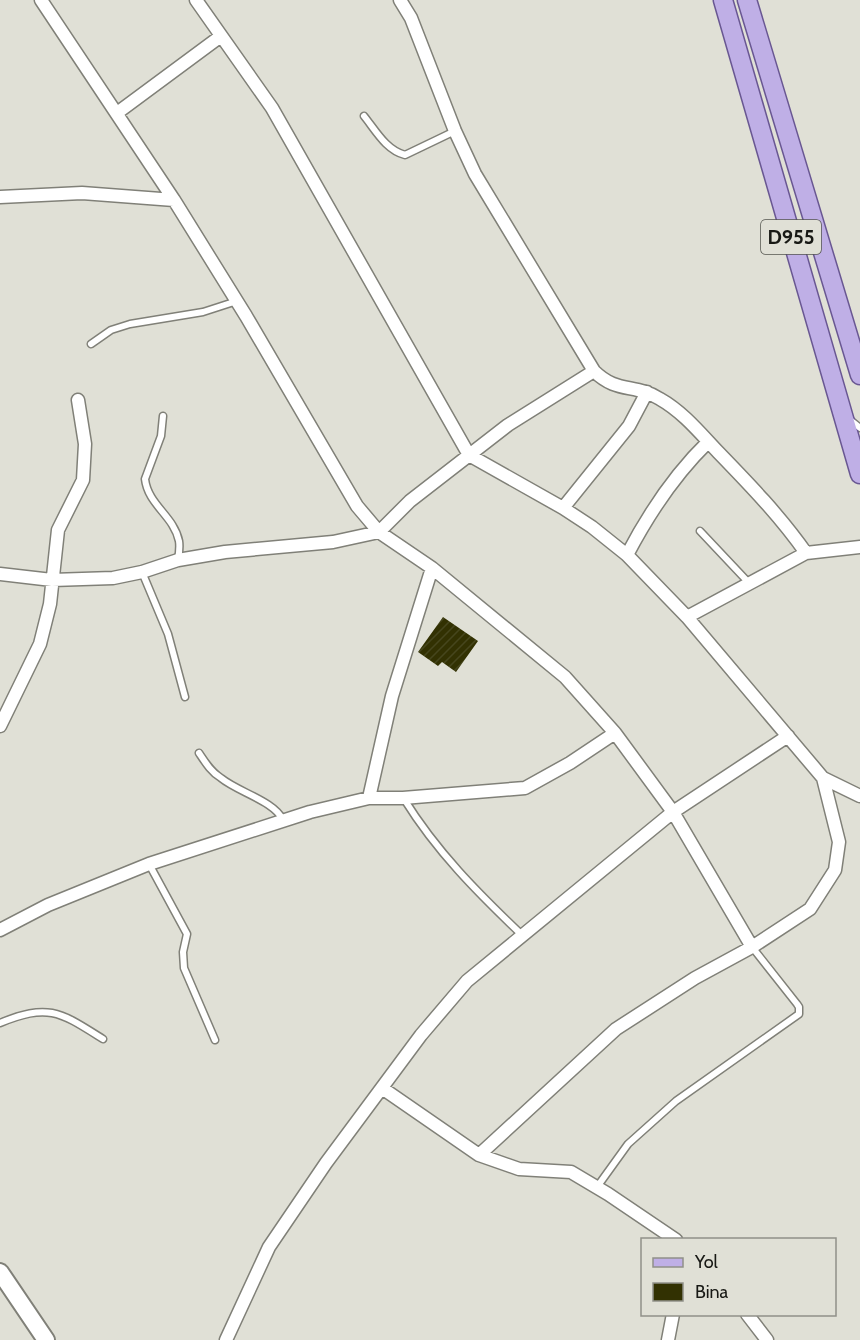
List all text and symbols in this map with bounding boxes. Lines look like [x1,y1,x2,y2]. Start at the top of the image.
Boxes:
road number: D955 [761,220,821,254]
legend [641,1238,836,1316]
text: Yol [694,1251,719,1273]
text: Bina [695,1281,729,1303]

